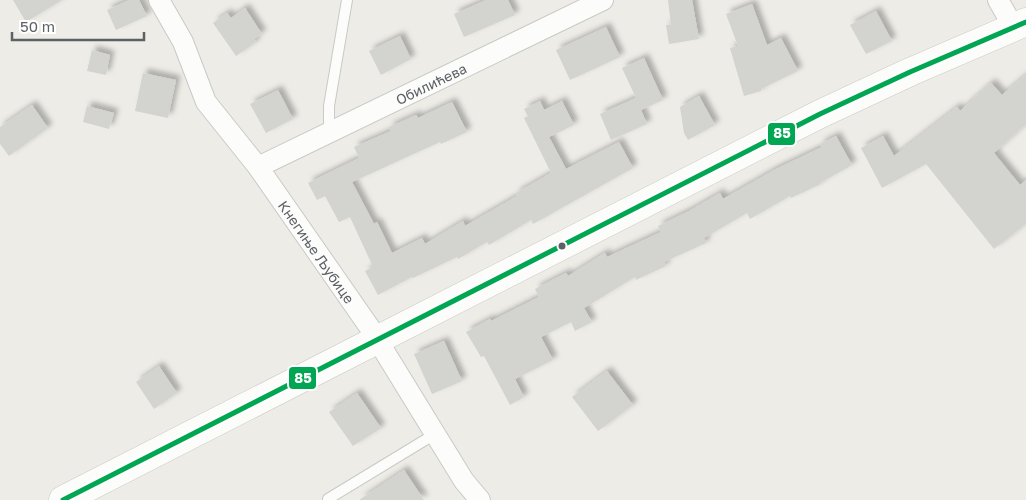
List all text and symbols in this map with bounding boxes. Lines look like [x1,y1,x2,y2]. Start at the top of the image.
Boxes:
scale bar [12,10,145,42]
text: 50 m [20,17,55,35]
street label: Обилићева [393,59,469,108]
line badge: 85 [767,122,796,146]
text: 85 [773,124,791,141]
street label: Кнегиње Љубице [275,197,358,306]
unlabelled marker [557,241,567,251]
line badge: 85 [288,366,317,390]
text: 85 [294,369,312,386]

